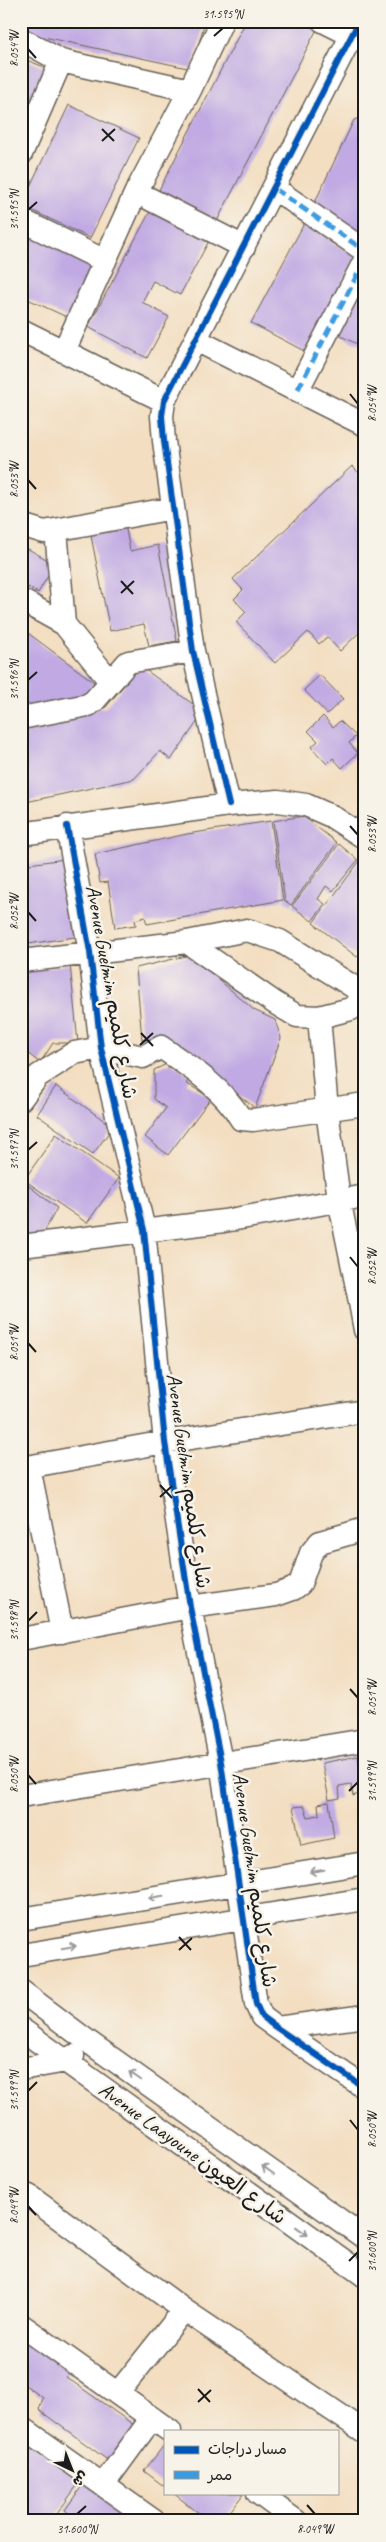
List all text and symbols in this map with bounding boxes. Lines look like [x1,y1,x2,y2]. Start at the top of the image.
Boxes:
text: 31.595°N [203,6,245,22]
text: 8.054°W [6,29,22,67]
text: 31.595°N [6,188,22,230]
text: 8.054°W [364,384,380,422]
text: 8.053°W [6,460,22,498]
text: 31.596°N [6,658,22,700]
text: 8.053°W [364,815,380,853]
street label: Avenue Guelmim شارع كلميم [77,883,144,1102]
text: 8.052°W [6,892,22,930]
text: 31.597°N [6,1128,22,1170]
text: 8.052°W [364,1247,380,1285]
text: 8.051°W [6,1323,22,1361]
street label: Avenue Guelmim شارع كلميم [158,1372,217,1591]
text: 31.598°N [6,1599,22,1641]
text: 8.051°W [364,1678,380,1716]
text: 8.050°W [6,1755,22,1793]
text: 31.599°N [364,1760,380,1802]
street label: Avenue Guelmim شارع كلميم [224,1771,283,1990]
one-way arrow [309,1866,325,1876]
one-way arrow [149,1892,165,1902]
one-way arrow [61,1942,77,1952]
text: 31.599°N [6,2069,22,2111]
one-way arrow [129,2071,143,2081]
street label: Avenue Laayoune شارع العيون [93,2076,292,2231]
text: 8.050°W [364,2110,380,2148]
one-way arrow [261,2165,275,2175]
text: 8.049°W [6,2186,22,2224]
one-way arrow [295,2226,308,2237]
text: 31.600°N [364,2230,380,2272]
legend [164,2430,338,2494]
text: مسار دراجات [208,2440,287,2459]
north arrow [48,2444,98,2494]
text: ممر [206,2466,232,2485]
text: ش [69,2468,92,2491]
text: 31.600°N [57,2521,99,2537]
text: 8.049°W [297,2521,335,2537]

